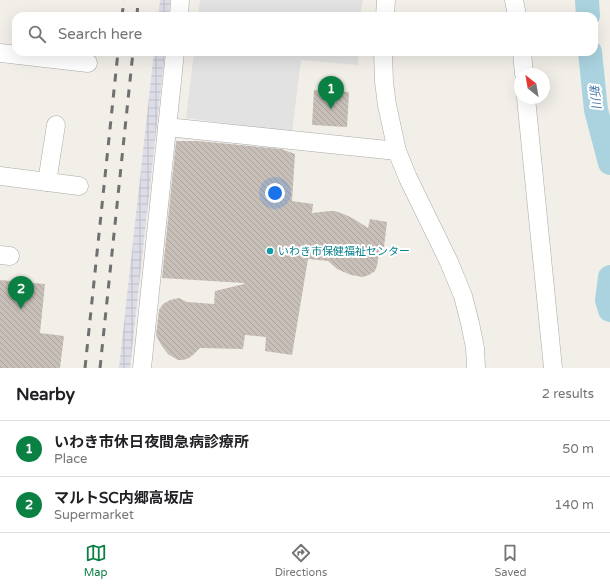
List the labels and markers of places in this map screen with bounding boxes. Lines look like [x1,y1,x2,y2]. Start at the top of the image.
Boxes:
pin: 1 [318,76,344,109]
place label: いわき市保健福祉センター [278,245,410,258]
marker: いわき市保健福祉センター [265,246,275,256]
pin: 2 [8,276,34,309]

